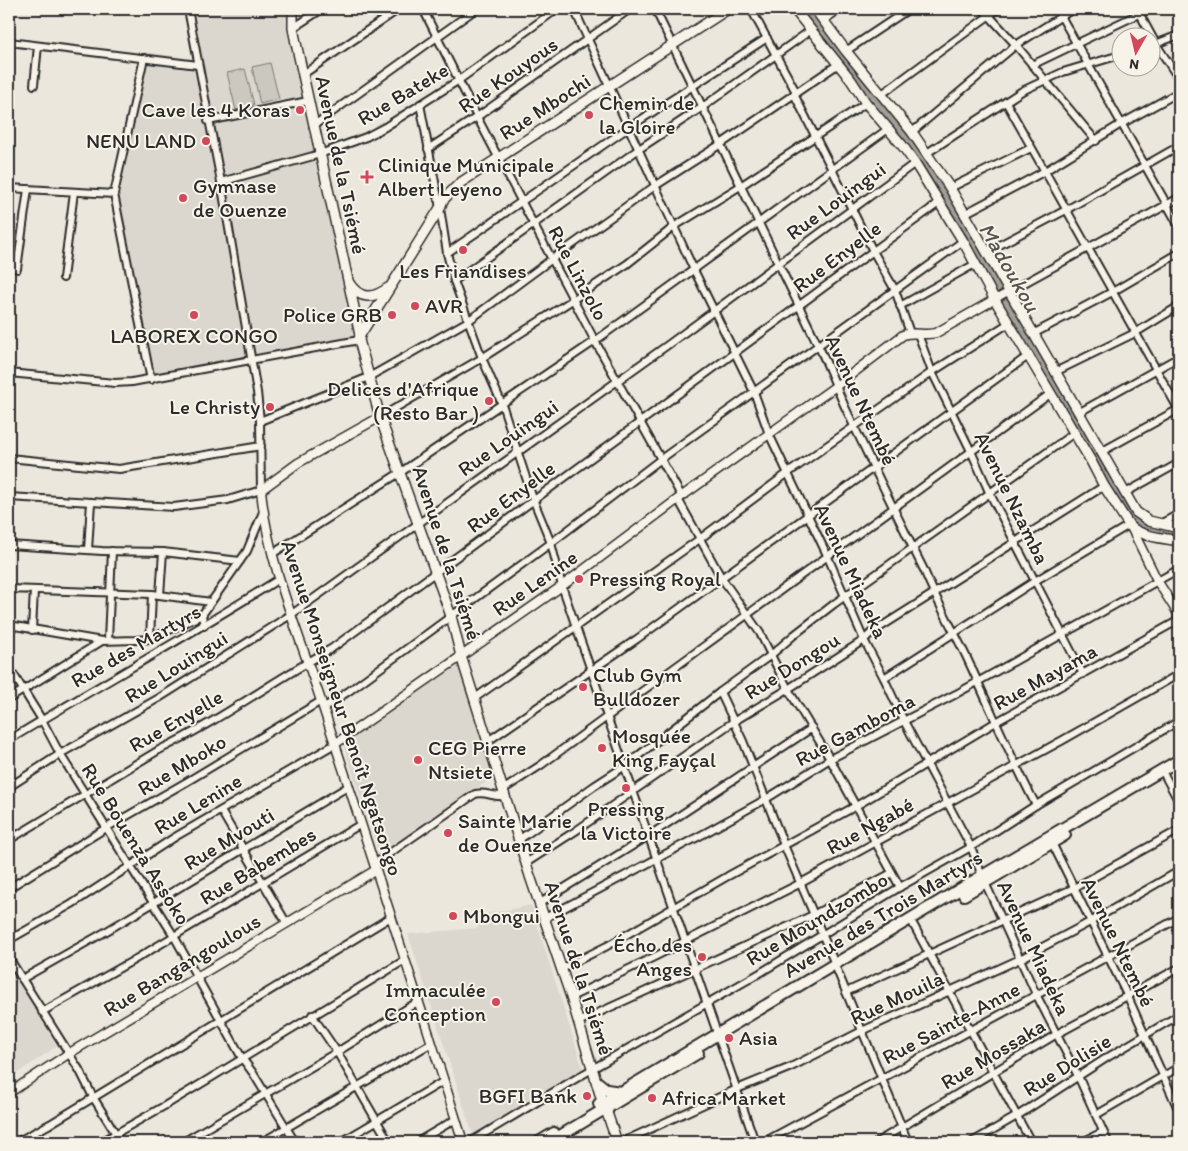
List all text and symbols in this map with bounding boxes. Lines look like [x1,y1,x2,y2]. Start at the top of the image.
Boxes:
north arrow [1110,28,1160,78]
street label: Rue Kouyous [453,31,562,118]
text: N [1128,55,1140,73]
street label: Rue Bateke [353,57,453,130]
street label: Rue Mbochi [494,68,595,145]
street label: Avenue de la Tsiémé [310,73,373,256]
place label: Chemin de la Gloire [599,90,694,139]
place label: Cave les 4 Koras [142,97,290,122]
marker: Cave les 4 Koras [294,104,306,116]
marker: Chemin de la Gloire [583,109,595,121]
place label: NENU LAND [86,128,196,153]
marker: NENU LAND [200,135,212,147]
place label: Clinique Municipale Albert Leyeno [378,152,554,201]
street label: Rue Louingui [781,156,890,245]
marker: Clinique Municipale Albert Leyeno [360,170,374,184]
place label: Gymnase de Ouenze [193,173,287,222]
marker: Gymnase de Ouenze [177,192,189,204]
street label: Rue Enyelle [788,215,886,298]
water label: Madoukou [973,218,1046,318]
street label: Rue Linzolo [543,221,614,324]
marker: Les Friandises [457,244,469,256]
place label: Les Friandises [399,258,527,283]
place label: AVR [425,293,463,318]
marker: AVR [409,300,421,312]
place label: Police GRB [283,302,382,327]
marker: LABOREX CONGO [188,309,200,321]
marker: Police GRB [386,309,398,321]
place label: LABOREX CONGO [110,323,278,348]
street label: Avenue Ntembé [820,331,903,469]
place label: Delices d'Afrique (Resto Bar ) [327,376,479,425]
place label: Le Christy [169,394,260,419]
street label: Rue Louingui [453,394,563,481]
marker: Delices d'Afrique (Resto Bar ) [483,395,495,407]
marker: Le Christy [264,401,276,413]
street label: Avenue Nzamba [970,428,1055,568]
street label: Rue Enyelle [462,455,560,538]
street label: Avenue de la Tsiémé [408,463,487,643]
street label: Avenue Miadeka [809,499,894,642]
street label: Avenue Monseigneur Benoît Ngatsongo [276,537,409,879]
street label: Rue Lenine [487,544,582,621]
place label: Pressing Royal [589,566,721,591]
marker: Pressing Royal [573,573,585,585]
street label: Rue des Martyrs [66,598,205,693]
street label: Rue Louingui [120,625,232,708]
street label: Rue Dongou [739,626,844,705]
street label: Rue Mayama [989,638,1101,715]
place label: Club Gym Bulldozer [593,662,682,711]
marker: Club Gym Bulldozer [577,681,589,693]
street label: Rue Enyelle [124,684,227,757]
street label: Rue Gamboma [791,688,919,772]
place label: Mosquée King Fayçal [612,723,716,772]
street label: Rue Mboko [133,728,231,801]
place label: CEG Pierre Ntsiete [428,735,526,784]
marker: Mosquée King Fayçal [596,742,608,754]
marker: CEG Pierre Ntsiete [412,754,424,766]
street label: Rue Bouenza Assoko [77,758,196,929]
street label: Rue Lenine [149,768,246,840]
marker: Pressing la Victoire [620,782,632,794]
street label: Rue Ngabé [822,791,918,860]
place label: Pressing la Victoire [580,796,672,845]
street label: Rue Mvouti [179,802,279,875]
place label: Sainte Marie de Ouenze [458,808,572,857]
street label: Rue Babembes [195,821,320,910]
marker: Sainte Marie de Ouenze [442,827,454,839]
street label: Avenue des Trois Martyrs [779,844,987,983]
street label: Rue Moundzombo [741,866,892,971]
street label: Avenue Ntembé [1076,873,1161,1011]
street label: Avenue Miadeka [992,876,1077,1019]
street label: Avenue de la Tsiémé [540,878,619,1058]
place label: Mbongui [463,903,540,928]
street label: Rue Bangangoulous [98,908,265,1021]
marker: Mbongui [447,910,459,922]
place label: Écho des Anges [614,932,692,981]
marker: Écho des Anges [696,951,708,963]
street label: Rue Mouila [846,965,948,1030]
street label: Rue Sainte-Anne [878,976,1024,1069]
place label: Immaculée Conception [384,977,486,1026]
marker: Immaculée Conception [490,996,502,1008]
street label: Rue Mossaka [936,1013,1050,1095]
place label: Asia [739,1025,778,1050]
street label: Rue Dolisie [1018,1028,1115,1101]
marker: Asia [723,1032,735,1044]
place label: BGFI Bank [479,1083,577,1108]
place label: Africa Market [662,1085,786,1110]
marker: BGFI Bank [581,1090,593,1102]
marker: Africa Market [646,1092,658,1104]

